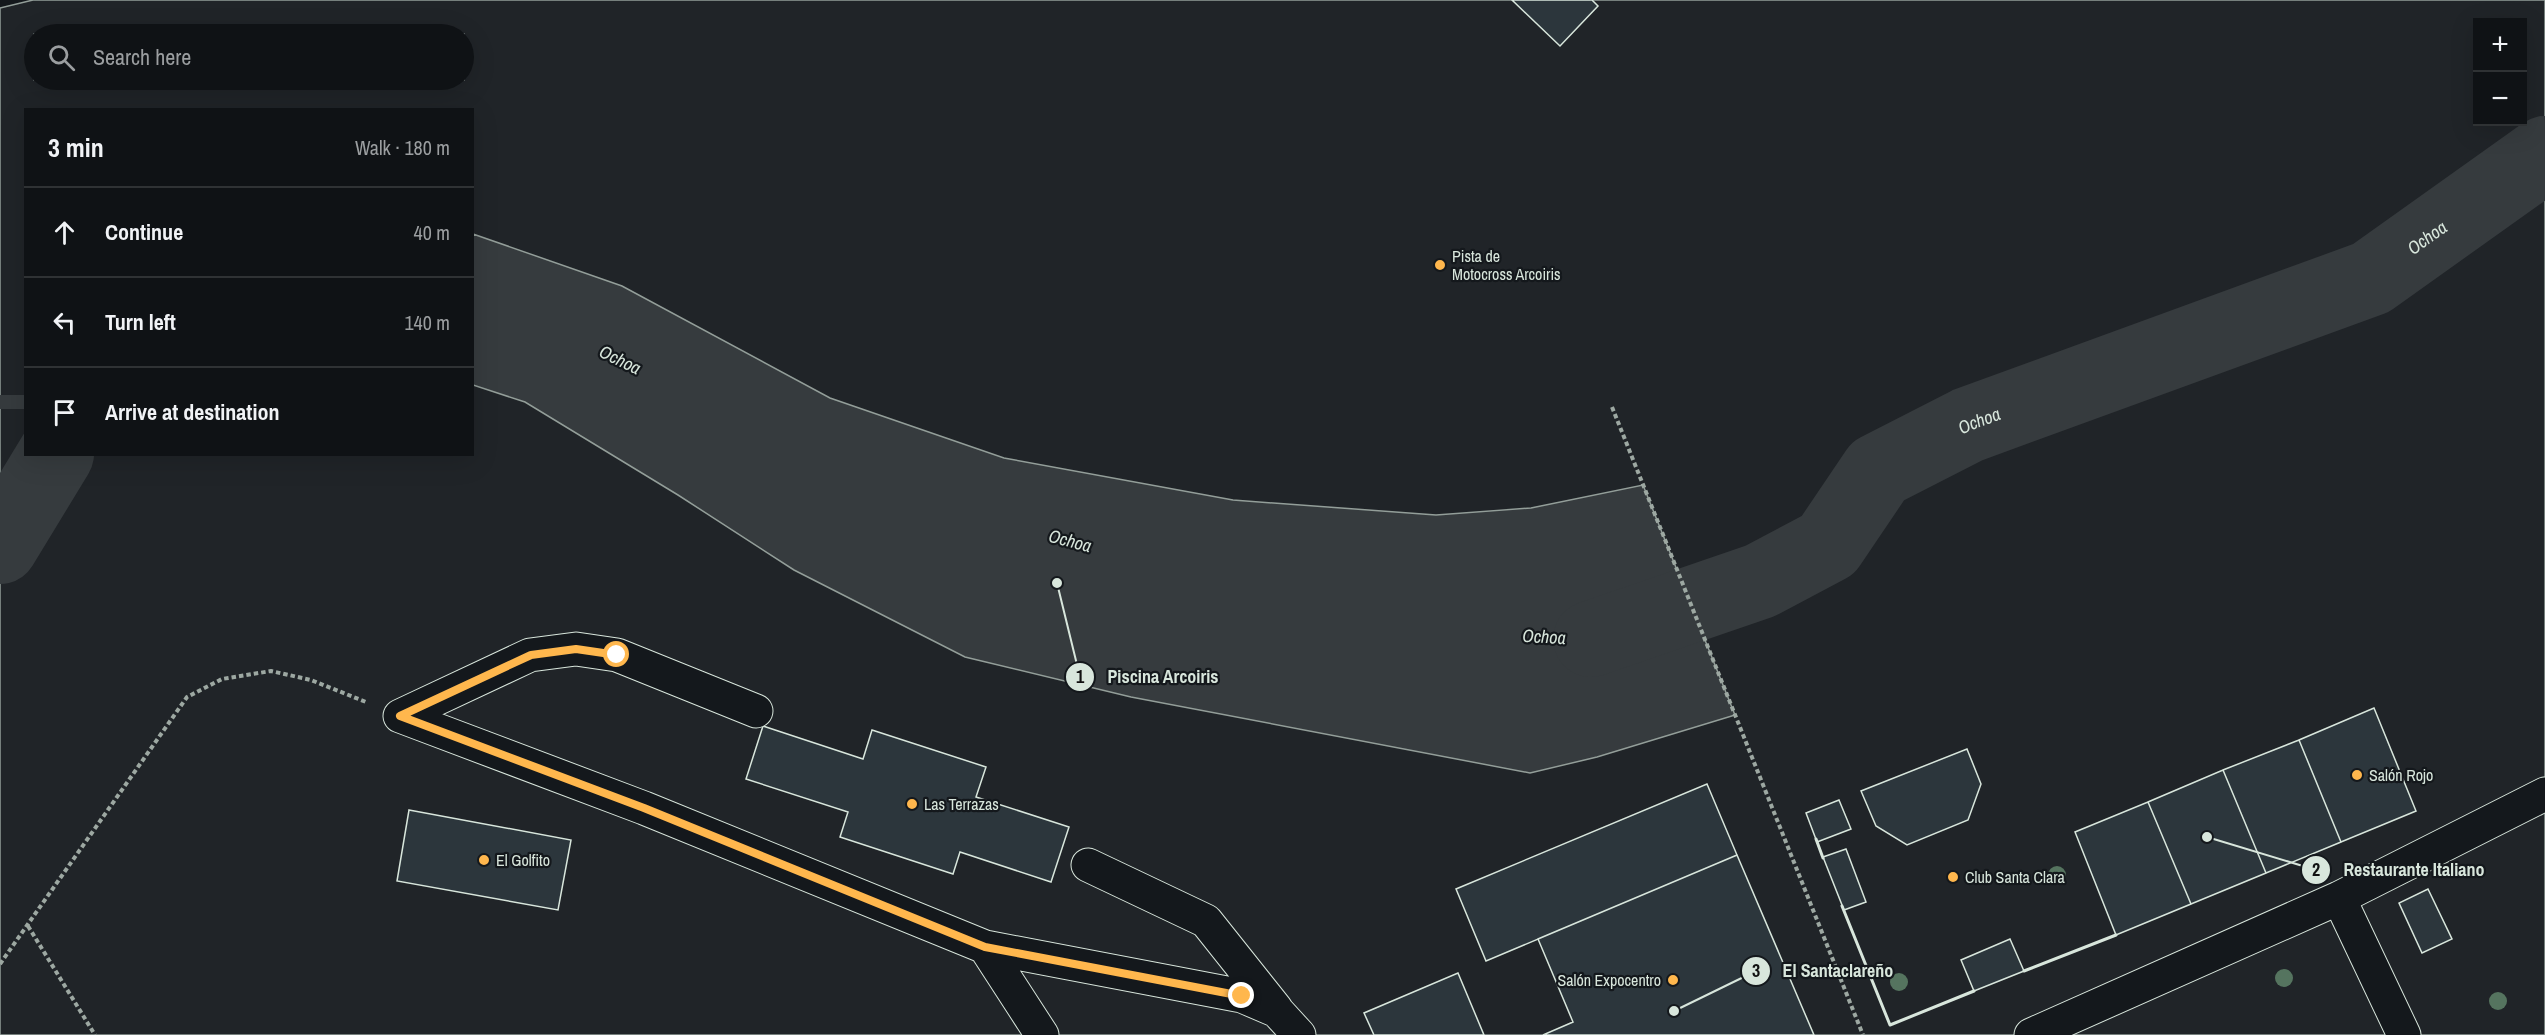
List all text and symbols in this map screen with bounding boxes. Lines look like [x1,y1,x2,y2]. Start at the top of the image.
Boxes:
map controls [2473,18,2527,126]
button: + [2473,18,2527,72]
search box [24,24,474,90]
icon: search [45,41,78,74]
text: Search here [93,42,191,72]
button: − [2473,72,2527,126]
text: 3 min [48,130,104,165]
text: Walk · 180 m [355,134,450,161]
water label: Ochoa [2402,215,2452,260]
icon: ahead [48,216,81,249]
text: Continue [105,217,183,247]
text: 40 m [414,219,450,246]
place label: Pista de Motocross Arcoiris [1452,245,1561,285]
marker: Pista de Motocross Arcoiris [1433,258,1447,272]
icon: left [48,306,81,339]
text: Turn left [105,307,176,337]
text: 140 m [404,309,450,336]
water label: Ochoa [595,339,645,380]
icon: arrive [48,396,81,429]
text: Arrive at destination [105,397,279,427]
water label: Ochoa [1953,401,2004,440]
water label: Ochoa [1046,523,1094,558]
water label: Ochoa [1522,623,1566,650]
route start [603,641,629,667]
callout: Piscina Arcoiris [1065,659,1231,695]
text: 1 [1076,664,1085,689]
text: Piscina Arcoiris [1107,664,1219,689]
place label: Salón Rojo [2369,764,2433,786]
marker: Salón Rojo [2350,768,2364,782]
place label: Las Terrazas [924,793,999,815]
marker: Las Terrazas [905,797,919,811]
place label: El Golfito [496,849,550,871]
callout: Restaurante Italiano [2301,852,2496,888]
marker: El Golfito [477,853,491,867]
text: 2 [2312,857,2320,882]
text: Restaurante Italiano [2343,857,2485,882]
place label: Club Santa Clara [1965,866,2066,888]
marker: Club Santa Clara [1946,870,1960,884]
callout: El Santaclareño [1741,953,1906,989]
text: 3 [1752,958,1760,983]
text: El Santaclareño [1783,958,1893,983]
place label: Salón Expocentro [1557,969,1661,991]
marker: Salón Expocentro [1666,973,1680,987]
route end [1228,982,1254,1008]

